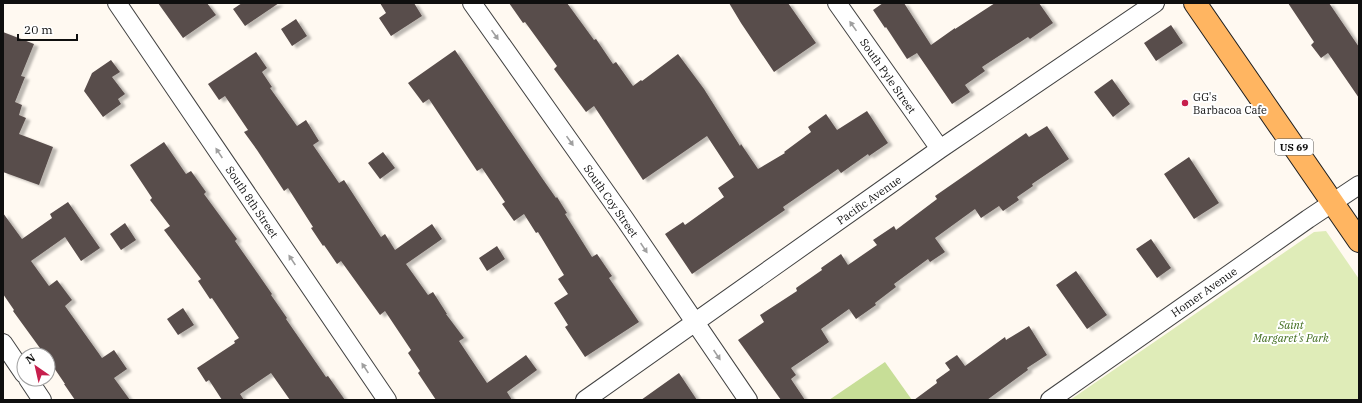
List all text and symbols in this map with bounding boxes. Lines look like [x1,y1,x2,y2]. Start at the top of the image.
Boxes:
scale bar [18,16,77,42]
one-way arrow [849,20,857,31]
text: 20 m [24,22,53,37]
one-way arrow [491,30,499,40]
street label: South Pyle Street [857,36,919,116]
place label: GG's Barbacoa Cafe [1193,90,1267,117]
marker: GG's Barbacoa Cafe [1180,98,1190,108]
one-way arrow [566,136,574,146]
road number: US 69 [1275,139,1313,155]
one-way arrow [215,148,223,158]
street label: South Coy Street [581,162,641,240]
street label: South 8th Street [223,163,281,241]
street label: Pacific Avenue [834,172,904,227]
one-way arrow [640,242,648,253]
one-way arrow [288,255,296,265]
street label: Homer Avenue [1168,264,1240,320]
park label: Saint Margaret's Park [1252,318,1329,345]
north arrow [16,347,56,387]
text: N [23,350,38,367]
one-way arrow [713,350,721,360]
one-way arrow [361,363,369,373]

